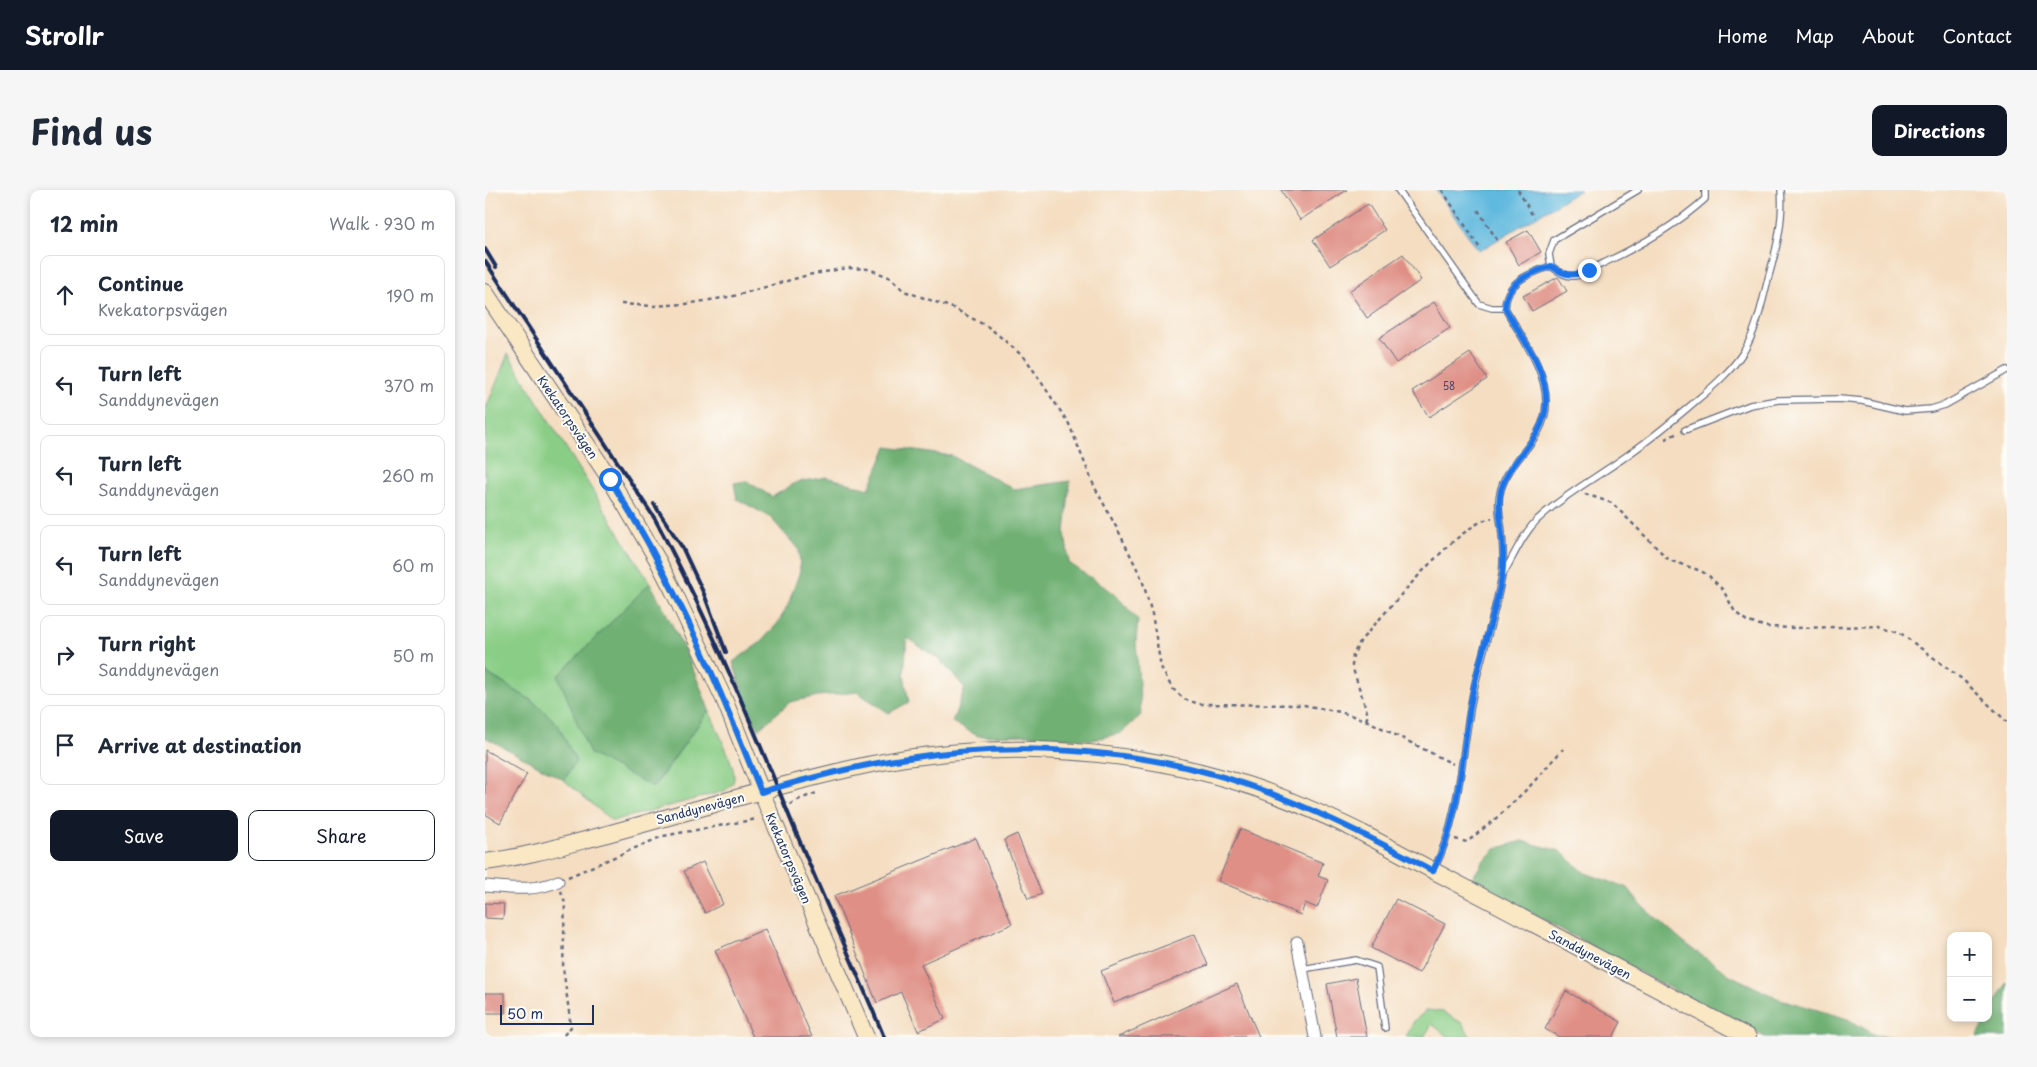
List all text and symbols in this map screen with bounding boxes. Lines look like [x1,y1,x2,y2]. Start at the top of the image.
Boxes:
text: Strollr [25,17,104,53]
text: Home [1717,22,1767,49]
text: Map [1795,22,1834,49]
text: About [1862,22,1914,49]
text: Contact [1942,22,2012,49]
text: Find us [30,104,152,157]
button: Directions [1872,105,2007,156]
text: 12 min [50,207,119,239]
text: Walk · 930 m [329,211,435,235]
route end [1578,259,1601,282]
text: Continue [98,269,184,297]
icon: ahead [51,281,79,309]
text: 190 m [386,283,434,307]
text: Kvekatorpsvägen [98,297,228,321]
text: Turn left [98,359,182,387]
icon: left [51,371,79,399]
street label: Kvekatorpsvägen [533,372,603,462]
text: 370 m [384,373,434,397]
house number: 58 [1443,378,1455,393]
text: Sanddynevägen [98,387,219,411]
text: Turn left [98,449,182,477]
icon: left [51,461,79,489]
text: 260 m [382,463,434,487]
route start [599,468,622,491]
text: Sanddynevägen [98,477,219,501]
text: Turn left [98,539,182,567]
icon: left [51,551,79,579]
text: 60 m [392,553,434,577]
text: Sanddynevägen [98,567,219,591]
text: Turn right [98,629,196,657]
icon: right [51,641,79,669]
text: 50 m [393,643,434,667]
text: Sanddynevägen [98,657,219,681]
icon: arrive [51,731,79,759]
text: Arrive at destination [98,731,302,759]
street label: Sanddynevägen [654,788,746,828]
button: Save [50,810,238,861]
button: Share [248,810,435,861]
street label: Kvekatorpsvägen [762,810,816,906]
street label: Sanddynevägen [1546,925,1634,983]
map controls [1947,932,1992,1022]
button: + [1947,932,1992,977]
button: − [1947,977,1992,1022]
scale bar [500,1002,594,1025]
text: 50 m [507,1003,543,1024]

